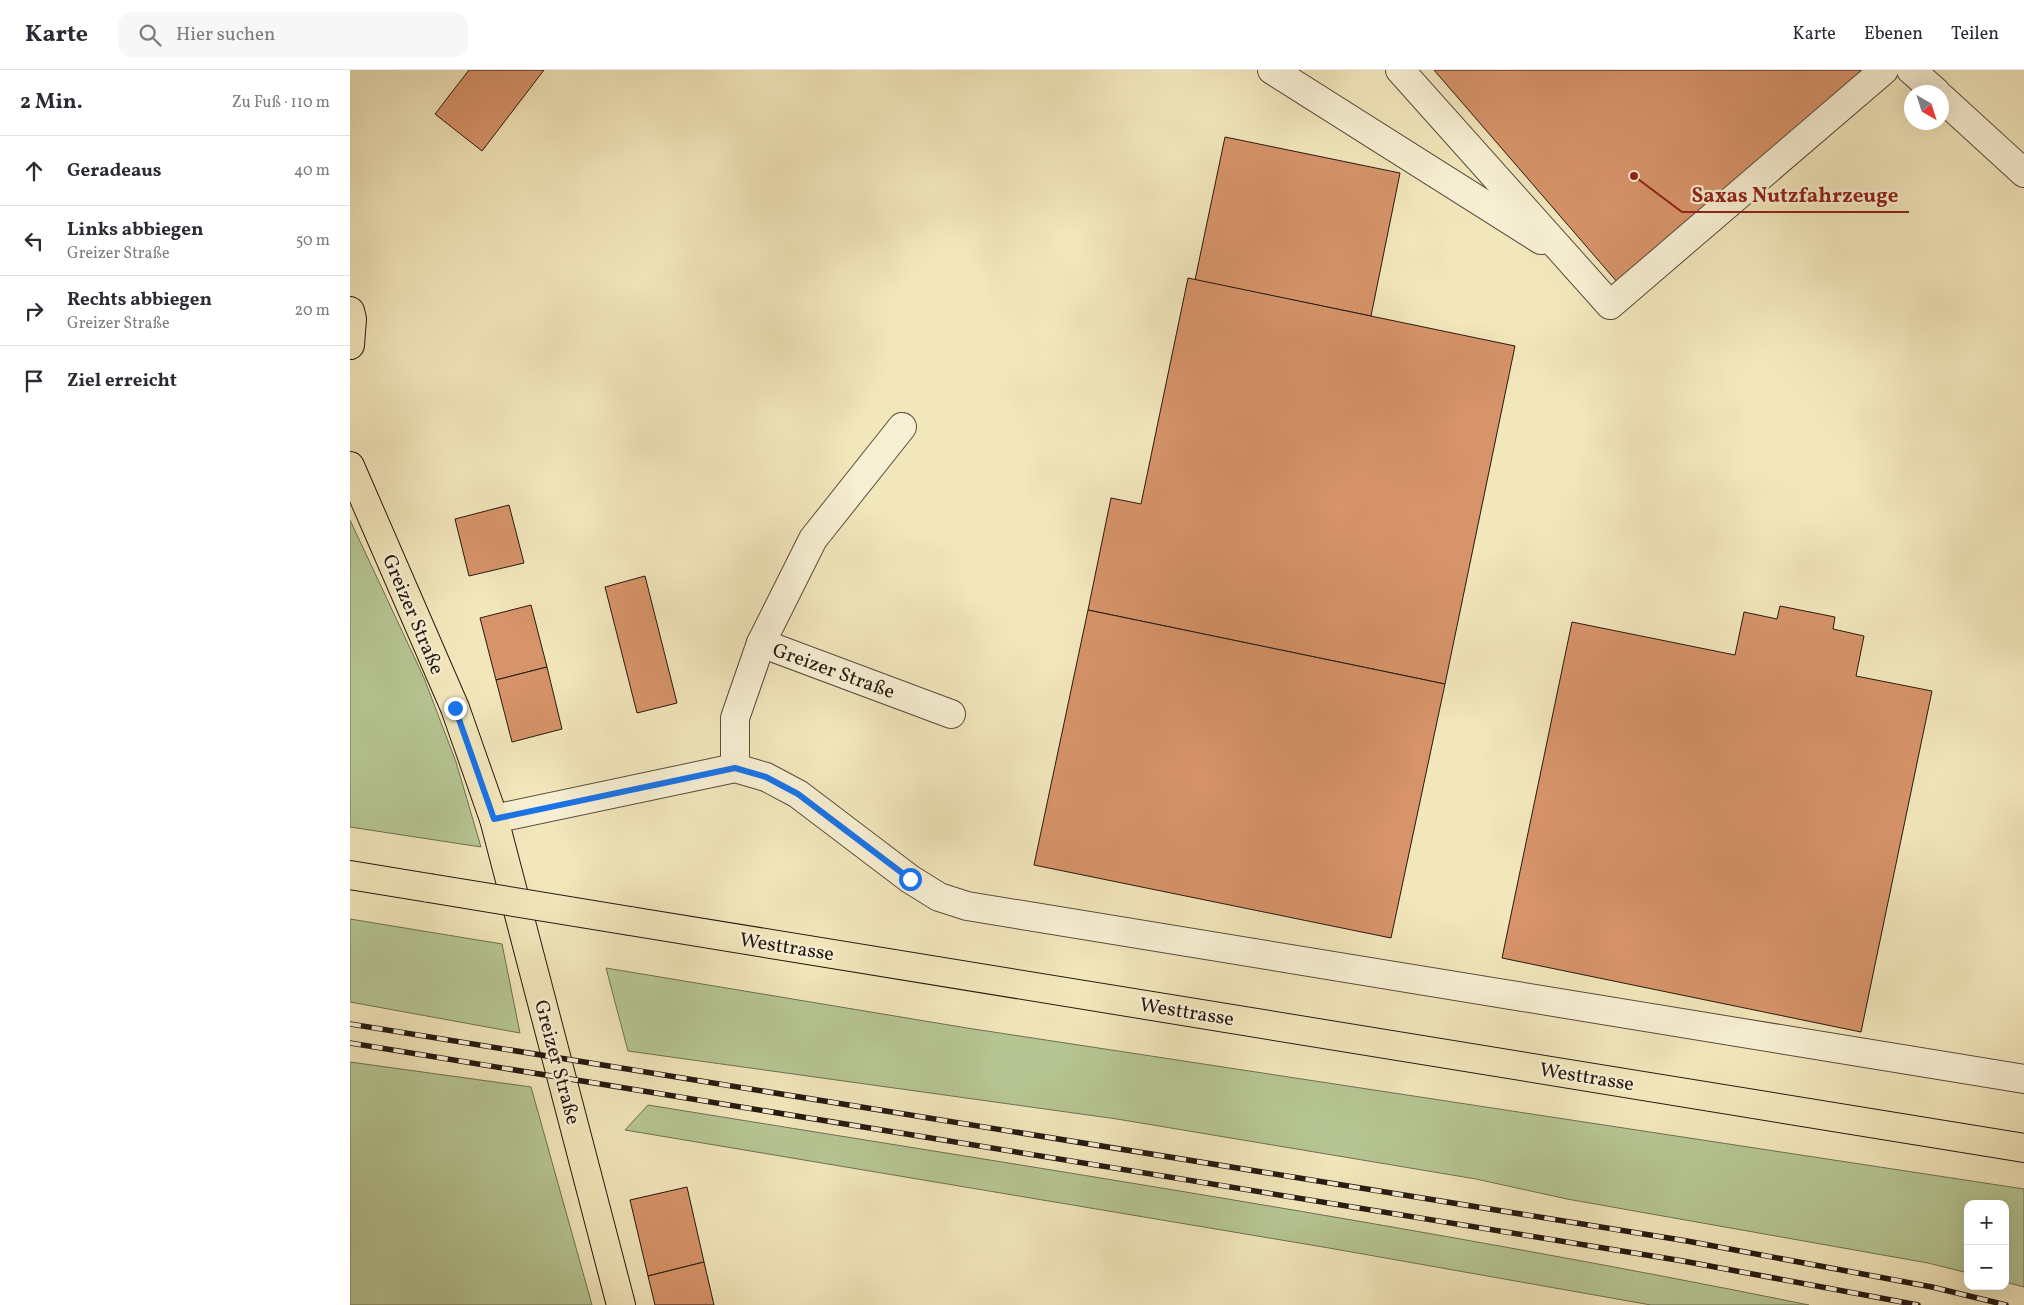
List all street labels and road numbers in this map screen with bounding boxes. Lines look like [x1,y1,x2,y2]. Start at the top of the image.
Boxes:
street label: Greizer Straße [374,550,450,679]
street label: Greizer Straße [768,637,898,707]
street label: Westtrasse [737,927,836,969]
street label: Westtrasse [1137,992,1236,1034]
street label: Greizer Straße [526,997,586,1128]
street label: Westtrasse [1537,1057,1636,1099]

